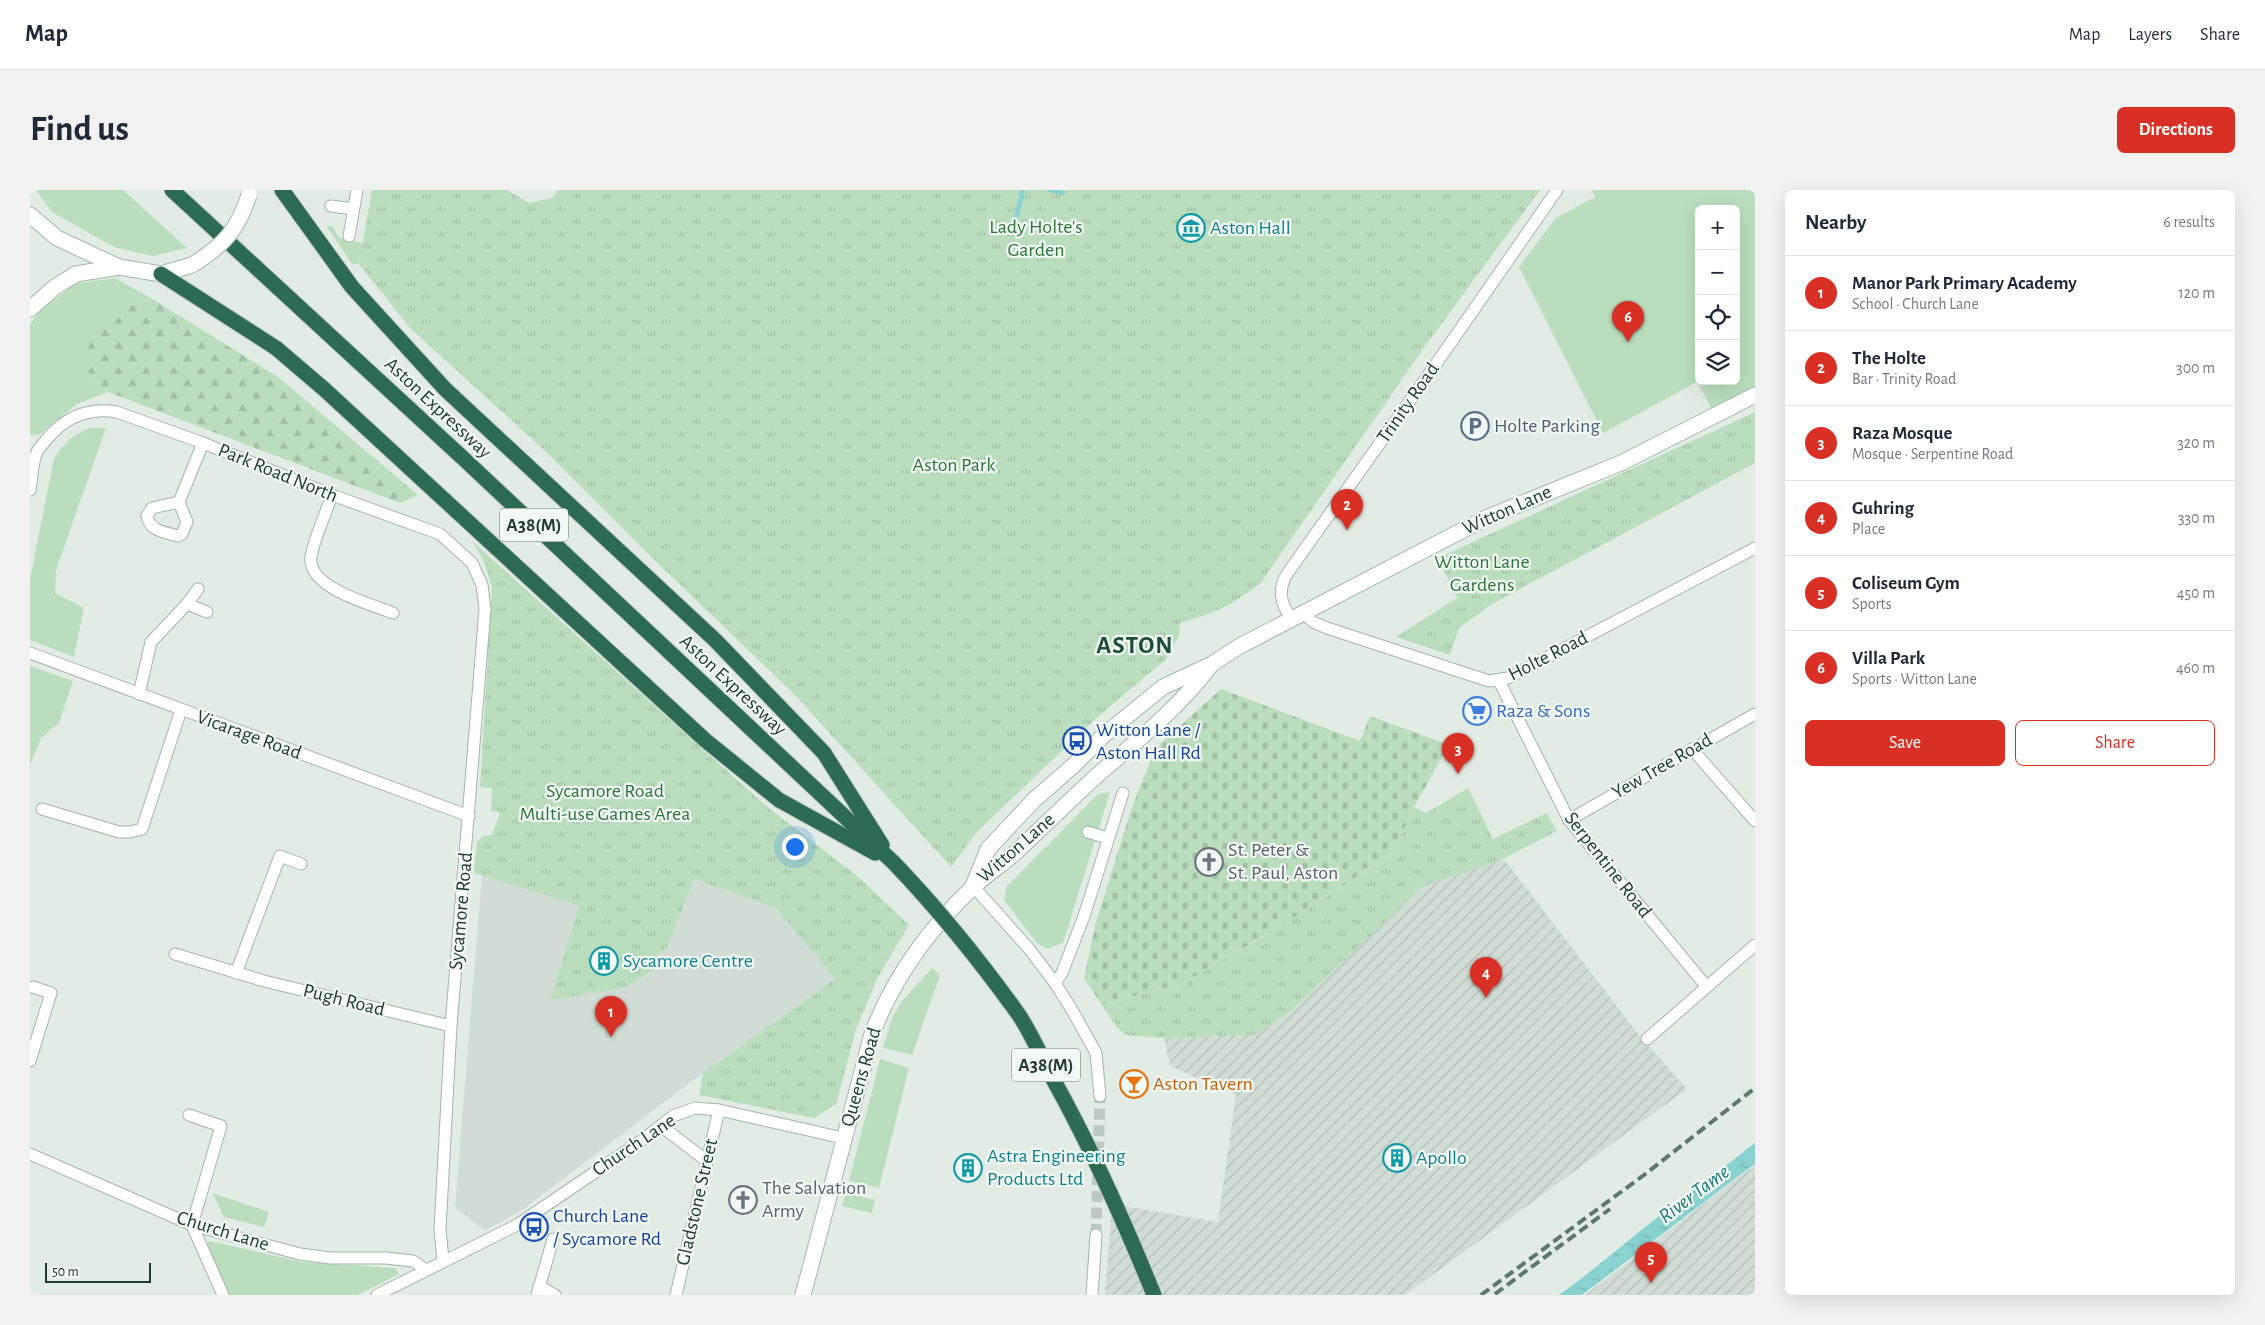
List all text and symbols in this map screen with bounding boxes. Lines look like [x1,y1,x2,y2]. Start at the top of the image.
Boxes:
text: Map [25,22,68,46]
text: Map [2069,26,2100,44]
text: Layers [2128,26,2172,44]
text: Share [2200,26,2240,44]
button: Directions [2117,107,2235,153]
text: Find us [30,112,129,147]
map controls [1695,205,1740,385]
button: + [1695,205,1740,250]
text: Nearby [1805,212,1866,233]
museum icon: Aston Hall [1176,213,1206,243]
text: 6 results [2163,214,2215,230]
park label: Lady Holte's Garden [989,217,1083,260]
place label: Aston Hall [1210,218,1291,238]
button: − [1695,250,1740,295]
text: Manor Park Primary Academy [1852,274,2077,293]
text: 1 [1818,285,1824,301]
text: 120 m [2178,285,2215,301]
button: locate [1695,295,1740,340]
text: School · Church Lane [1852,296,1979,312]
pin: 6 [1612,301,1644,342]
button: layers [1695,340,1740,385]
text: The Holte [1852,349,1926,368]
street label: Aston Expressway [381,354,496,463]
street label: Trinity Road [1373,359,1443,447]
text: 2 [1817,360,1825,376]
text: 300 m [2176,360,2215,376]
text: Bar · Trinity Road [1852,371,1956,387]
parking icon: Holte Parking [1460,411,1490,441]
place label: Holte Parking [1494,416,1600,436]
text: Raza Mosque [1852,424,1952,443]
text: 3 [1818,435,1824,451]
text: 320 m [2177,435,2215,451]
street label: Park Road North [215,440,341,506]
text: Mosque · Serpentine Road [1852,446,2013,462]
park label: Aston Park [913,455,995,475]
street label: Witton Lane [1459,481,1555,539]
pin: 2 [1331,489,1363,530]
text: Guhring [1852,499,1914,518]
road number: A38(M) [500,508,568,542]
text: 4 [1817,510,1825,526]
text: 330 m [2178,510,2215,526]
text: Place [1852,521,1885,537]
park label: Witton Lane Gardens [1434,552,1530,595]
text: Coliseum Gym [1852,574,1960,593]
text: 5 [1818,585,1824,601]
text: 450 m [2177,585,2215,601]
text: Sports [1852,596,1892,612]
street label: Holte Road [1505,627,1591,685]
street label: Aston Expressway [676,631,791,740]
district label: ASTON [1096,633,1174,658]
text: Villa Park [1852,649,1925,668]
text: 6 [1817,660,1825,676]
text: 460 m [2176,660,2215,676]
text: Sports · Witton Lane [1852,671,1977,687]
supermarket icon: Raza & Sons [1462,696,1492,726]
place label: Raza & Sons [1496,701,1590,721]
street label: Vicarage Road [194,707,304,763]
place label: Witton Lane / Aston Hall Rd [1096,720,1201,763]
button: Save [1805,720,2005,766]
button: Share [2015,720,2215,766]
bus stop icon: Witton Lane / Aston Hall Rd [1062,726,1092,756]
street label: Yew Tree Road [1609,729,1715,803]
pin: 3 [1442,733,1474,774]
park label: Sycamore Road Multi-use Games Area [519,781,691,824]
street label: Serpentine Road [1561,808,1655,922]
street label: Witton Lane [973,809,1059,887]
your location [782,834,808,860]
place label: St. Peter & St. Paul, Aston [1228,840,1338,883]
church icon: St. Peter & St. Paul, Aston [1194,847,1224,877]
street label: Sycamore Road [446,851,476,971]
building icon: Sycamore Centre [589,946,619,976]
place label: Sycamore Centre [623,951,753,971]
pin: 4 [1470,957,1502,998]
street label: Pugh Road [301,980,387,1020]
pin: 1 [595,996,627,1037]
street label: Queens Road [837,1025,885,1129]
road number: A38(M) [1012,1048,1080,1082]
bar icon: Aston Tavern [1119,1069,1149,1099]
place label: Aston Tavern [1153,1074,1253,1094]
street label: Church Lane [589,1110,679,1180]
street label: Gladstone Street [673,1136,721,1267]
building icon: Apollo [1382,1143,1412,1173]
place label: Astra Engineering Products Ltd [987,1146,1126,1189]
place label: Apollo [1416,1148,1467,1168]
building icon: Astra Engineering Products Ltd [953,1153,983,1183]
water label: River Tame [1655,1161,1733,1227]
place label: The Salvation Army [762,1178,866,1221]
church icon: The Salvation Army [728,1185,758,1215]
place label: Church Lane / Sycamore Rd [553,1206,661,1249]
street label: Church Lane [174,1207,272,1255]
bus stop icon: Church Lane / Sycamore Rd [519,1212,549,1242]
pin: 5 [1635,1242,1667,1283]
scale bar [45,1260,151,1283]
text: 50 m [52,1265,79,1279]

